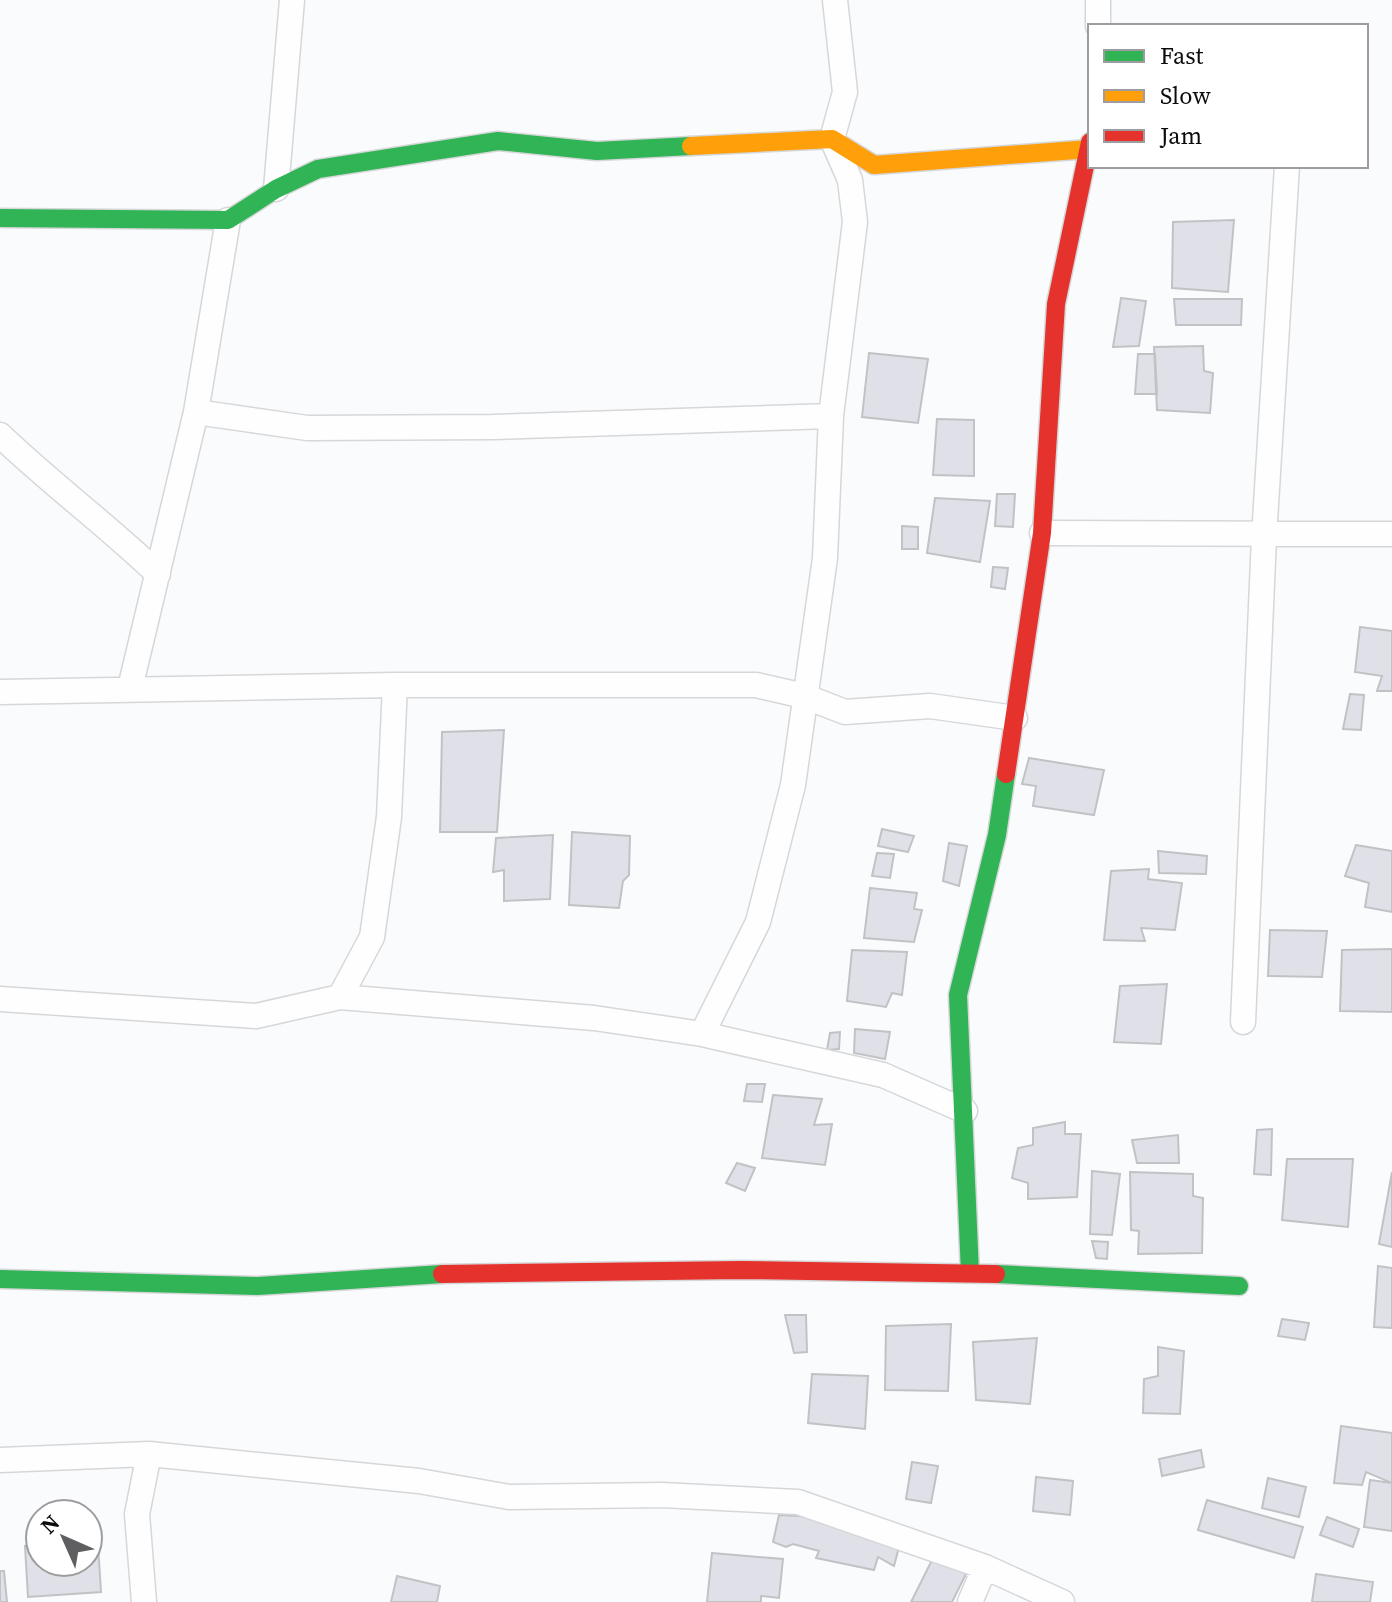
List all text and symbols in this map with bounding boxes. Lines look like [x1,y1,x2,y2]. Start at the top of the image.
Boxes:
legend [1088,24,1368,168]
text: Fast [1160,39,1204,72]
text: Slow [1160,79,1211,112]
text: Jam [1159,119,1202,152]
north arrow [24,1498,104,1578]
text: N [34,1508,66,1540]

